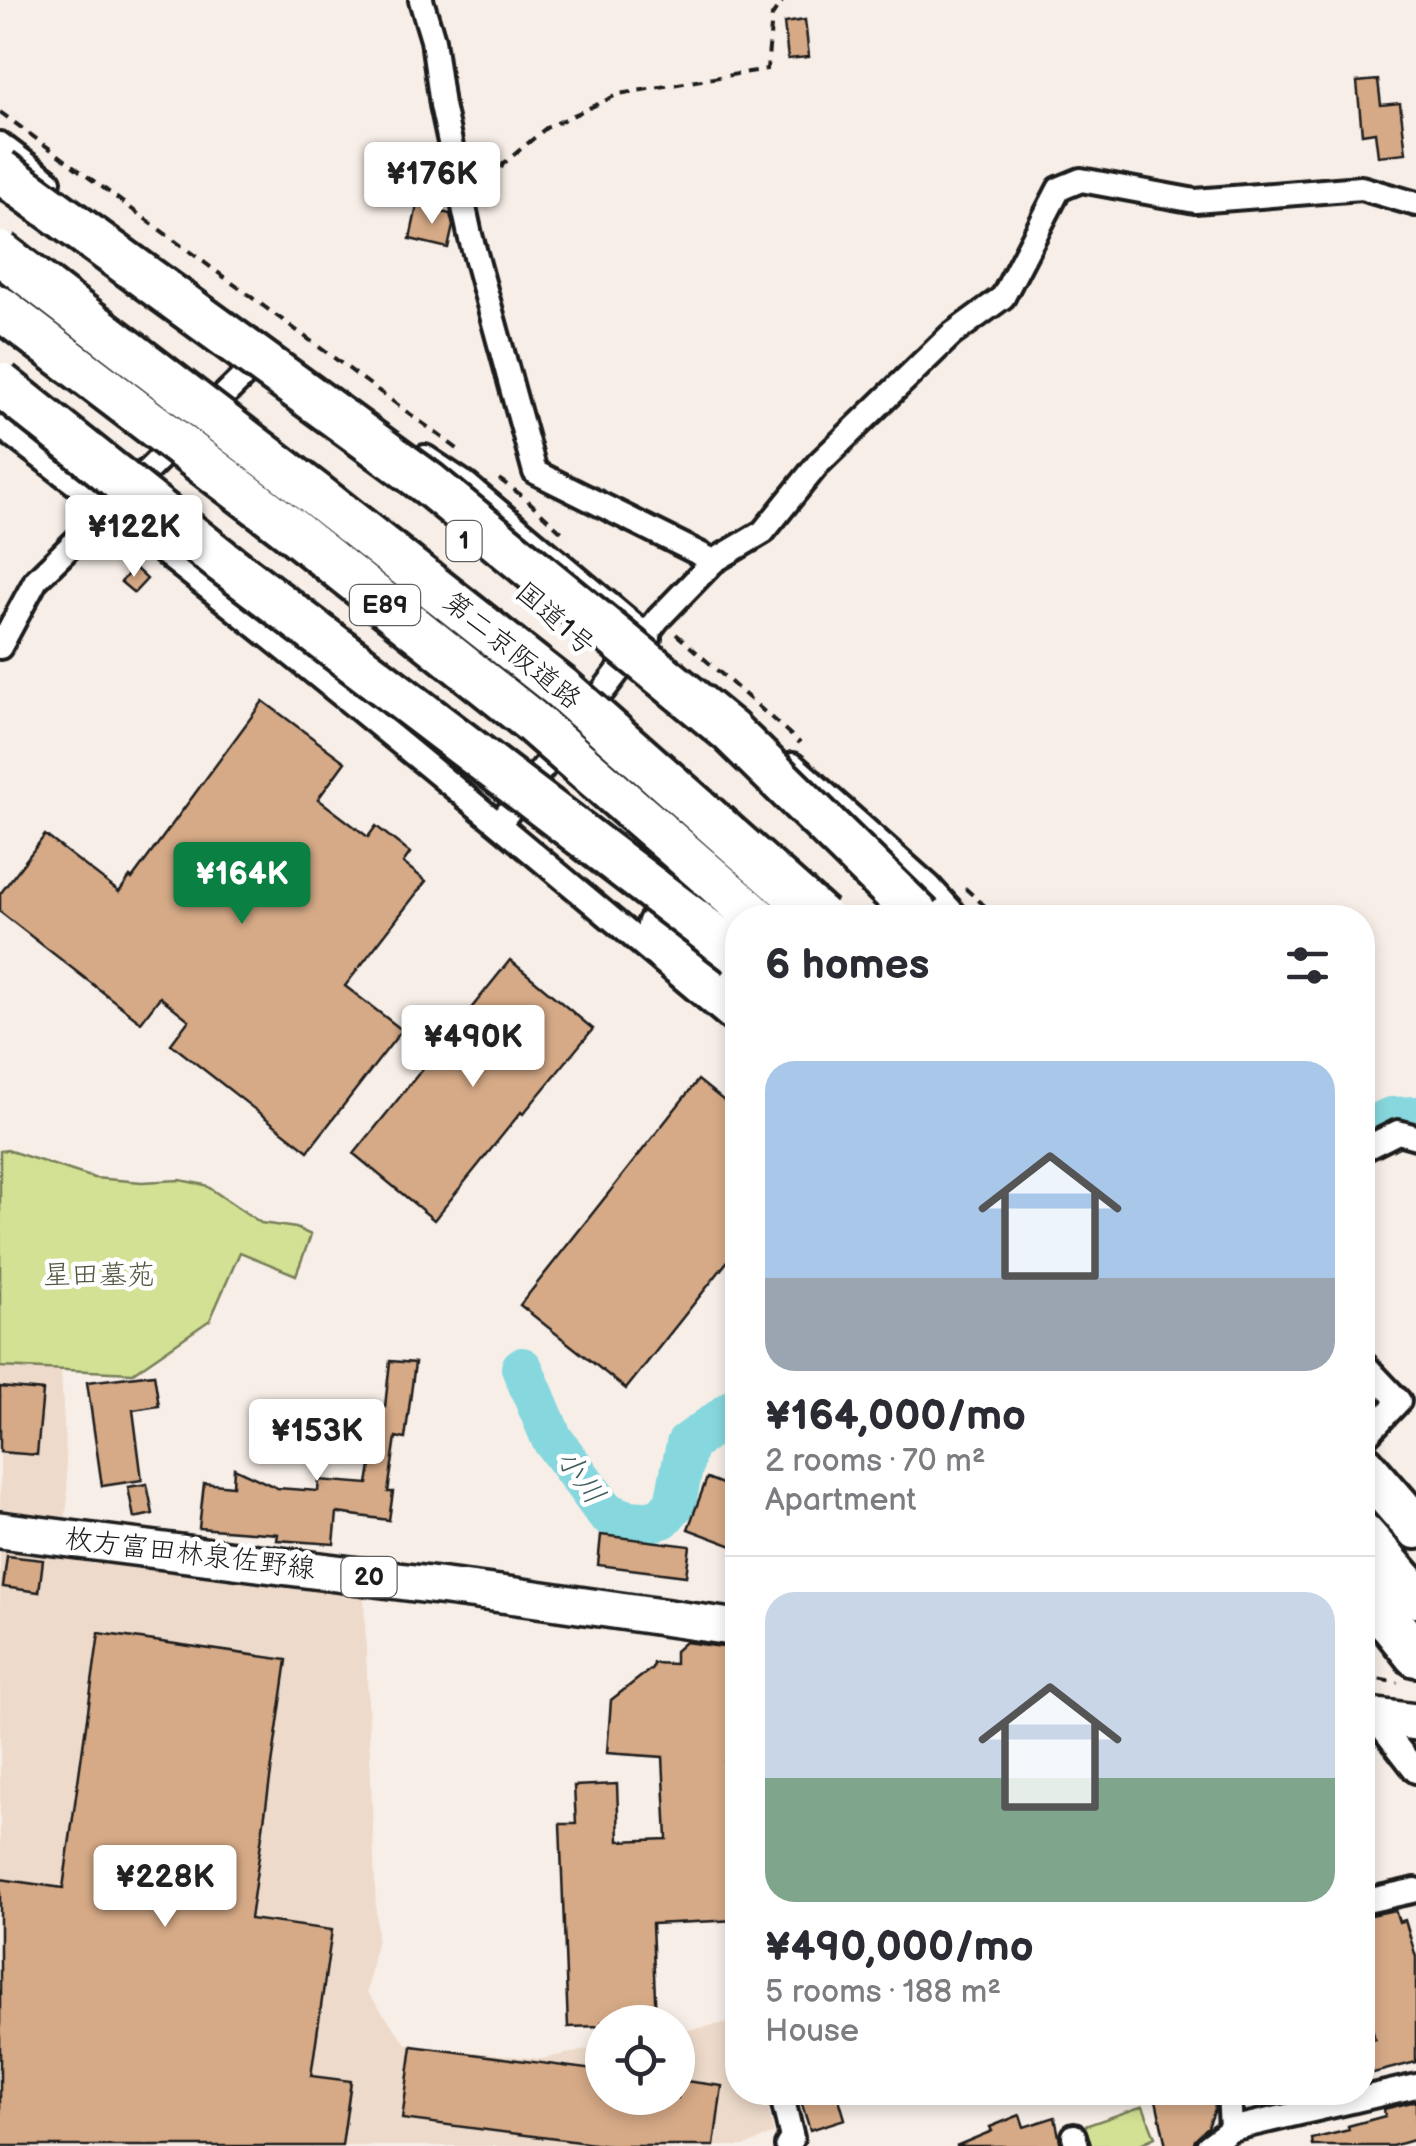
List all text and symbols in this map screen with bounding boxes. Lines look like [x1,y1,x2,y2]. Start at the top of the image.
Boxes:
pin: ¥176K [362,142,502,227]
text: ¥176K [386,155,478,194]
pin: ¥122K [64,495,204,580]
text: ¥122K [87,508,181,547]
road number: 1 [446,521,482,561]
street label: 国道1号 [508,575,602,663]
road number: E89 [350,585,420,625]
street label: 第二京阪道路 [436,585,588,717]
pin: ¥164K [172,842,312,927]
text: ¥164K [195,855,289,894]
icon: filters [1280,938,1335,993]
text: 6 homes [765,940,929,991]
pin: ¥490K [403,1005,543,1090]
text: ¥490K [424,1018,522,1057]
icon: home [960,1126,1140,1306]
park label: 星田墓苑 [43,1259,155,1292]
text: ¥164,000/mo [765,1391,1026,1442]
pin: ¥153K [247,1399,387,1484]
text: ¥153K [271,1412,363,1451]
water label: 小川 [548,1442,612,1512]
text: 2 rooms · 70 m² [765,1442,986,1481]
text: Apartment [765,1481,916,1520]
street label: 枚方富田林泉佐野線 [63,1522,317,1586]
road number: 20 [342,1557,396,1597]
icon: home [960,1657,1140,1837]
pin: ¥228K [95,1845,235,1930]
text: ¥228K [115,1858,215,1897]
text: ¥490,000/mo [765,1922,1034,1973]
text: 5 rooms · 188 m² [765,1973,1001,2012]
map controls [585,2005,695,2115]
button: locate [585,2005,695,2115]
text: House [765,2012,859,2051]

